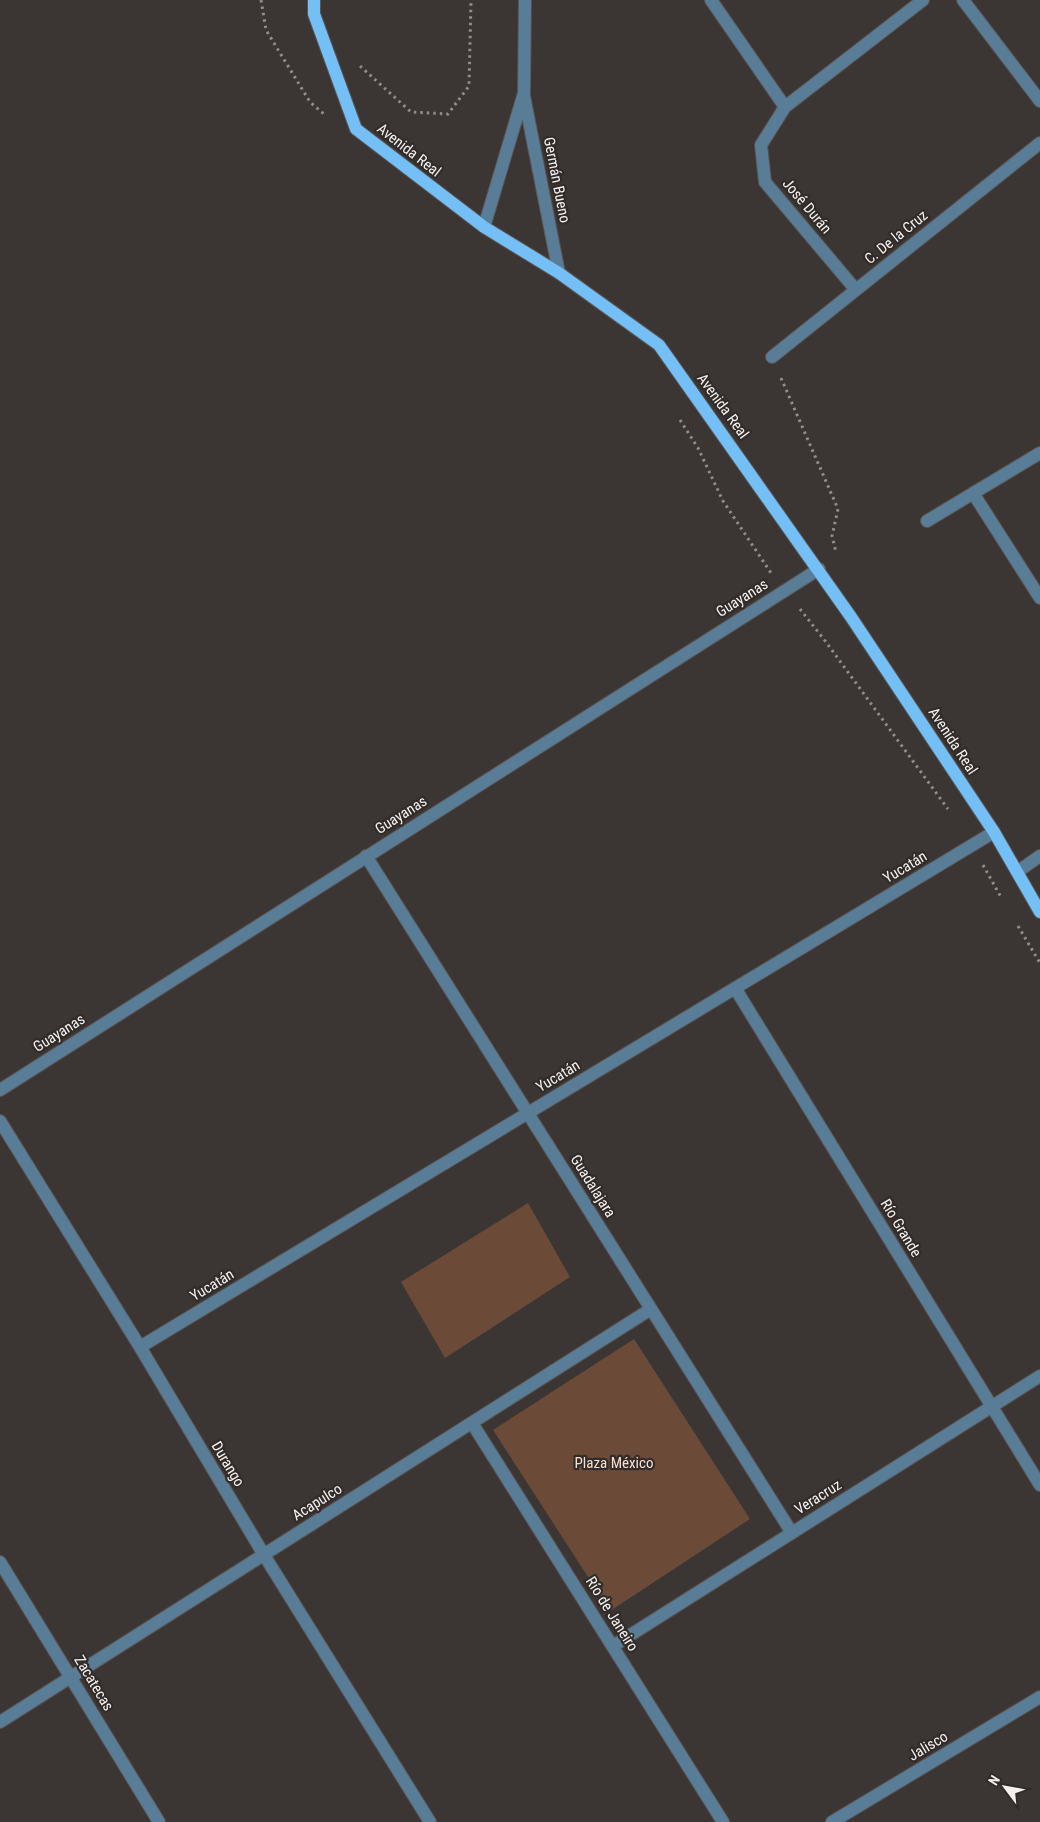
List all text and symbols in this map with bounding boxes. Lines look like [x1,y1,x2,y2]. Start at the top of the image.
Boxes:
street label: Avenida Real [373,119,445,181]
street label: Germán Bueno [540,136,574,224]
street label: José Durán [779,175,835,237]
street label: C. De la Cruz [861,206,931,268]
street label: Avenida Real [693,370,753,442]
street label: Guayanas [713,575,771,621]
street label: Avenida Real [925,704,981,778]
street label: Guayanas [372,792,430,838]
street label: Yucatán [880,847,930,887]
street label: Guayanas [30,1010,88,1056]
street label: Yucatán [533,1056,583,1096]
street label: Guadalajara [567,1151,619,1221]
street label: Río Grande [877,1196,925,1260]
street label: Yucatán [187,1265,237,1305]
street label: Durango [208,1438,248,1490]
park label: Plaza México [575,1454,654,1472]
street label: Veracruz [791,1476,845,1518]
street label: Acapulco [289,1480,345,1524]
street label: Río de Janeiro [582,1573,642,1655]
street label: Zacatecas [70,1652,118,1714]
street label: Jalisco [905,1727,951,1765]
north arrow [980,1762,1030,1812]
text: N [985,1772,1003,1788]

